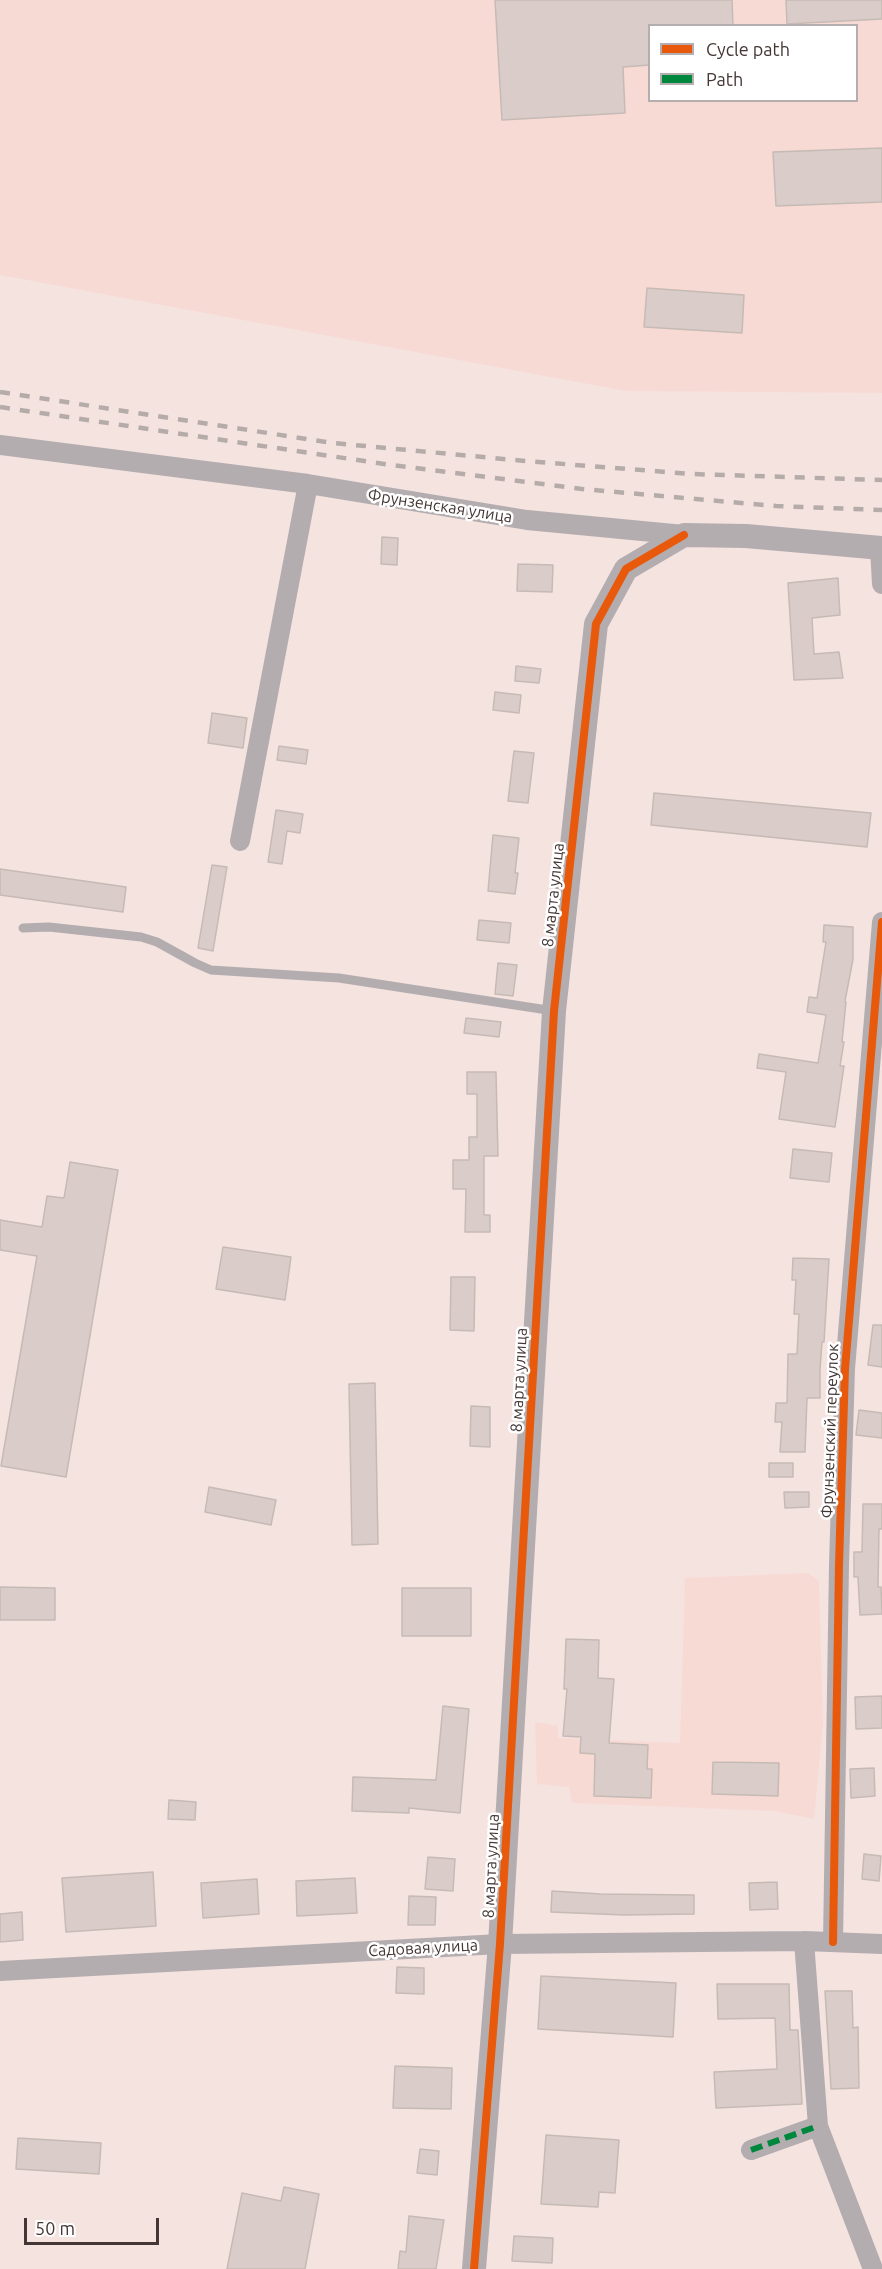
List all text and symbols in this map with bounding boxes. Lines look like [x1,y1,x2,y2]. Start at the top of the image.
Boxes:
legend [648,24,858,102]
text: Cycle path [706,39,790,59]
text: Path [706,69,743,89]
street label: Фрунзенская улица [366,485,514,527]
street label: 8 марта улица [538,842,568,948]
street label: 8 марта улица [507,1327,531,1433]
street label: Фрунзенский переулок [817,1343,843,1519]
street label: 8 марта улица [479,1813,503,1919]
street label: Садовая улица [368,1936,478,1960]
scale bar [27,2206,162,2244]
text: 50 m [35,2218,75,2238]

